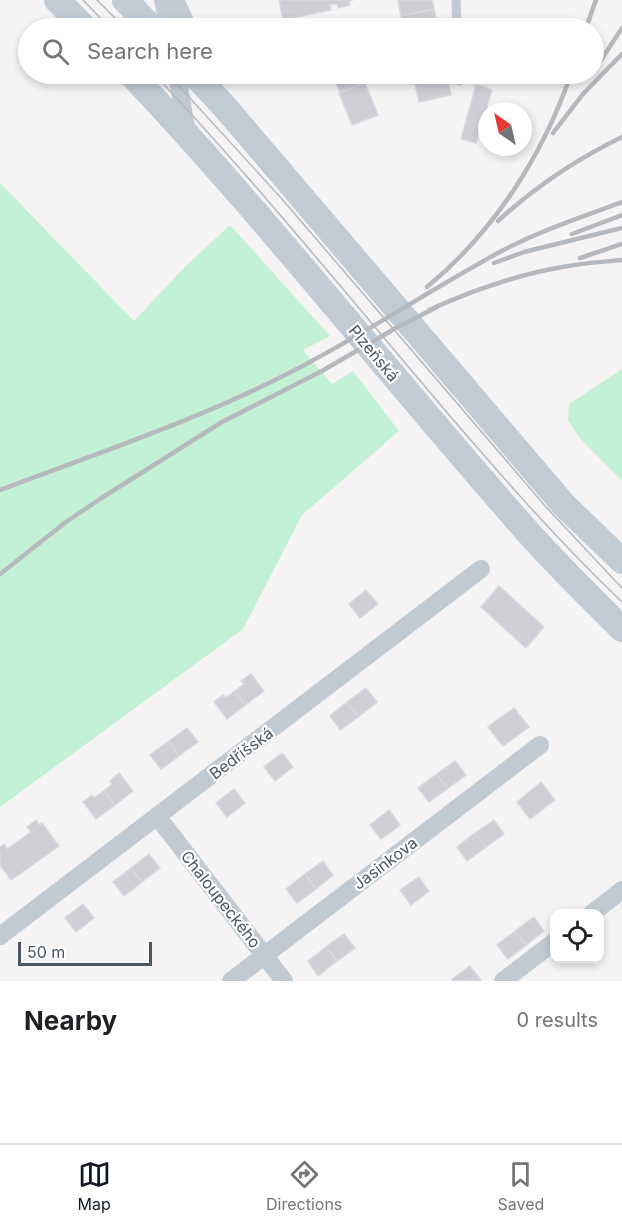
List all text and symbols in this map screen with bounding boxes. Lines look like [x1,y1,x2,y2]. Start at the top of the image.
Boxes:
search box [18,18,604,84]
icon: search [39,35,72,68]
text: Search here [87,38,213,64]
north arrow [478,102,532,156]
street label: Plzeňská [345,321,403,385]
street label: Bedřišská [205,723,277,783]
street label: Jasinkova [349,832,421,894]
street label: Chaloupeckého [177,846,265,952]
map controls [550,909,604,963]
button: locate [550,909,604,963]
scale bar [18,939,152,966]
text: 50 m [27,942,65,962]
text: Nearby [24,1005,117,1036]
text: 0 results [516,1008,598,1032]
tab: Map [78,1158,111,1214]
tab: Directions [266,1158,342,1214]
tab: Saved [498,1158,544,1214]

